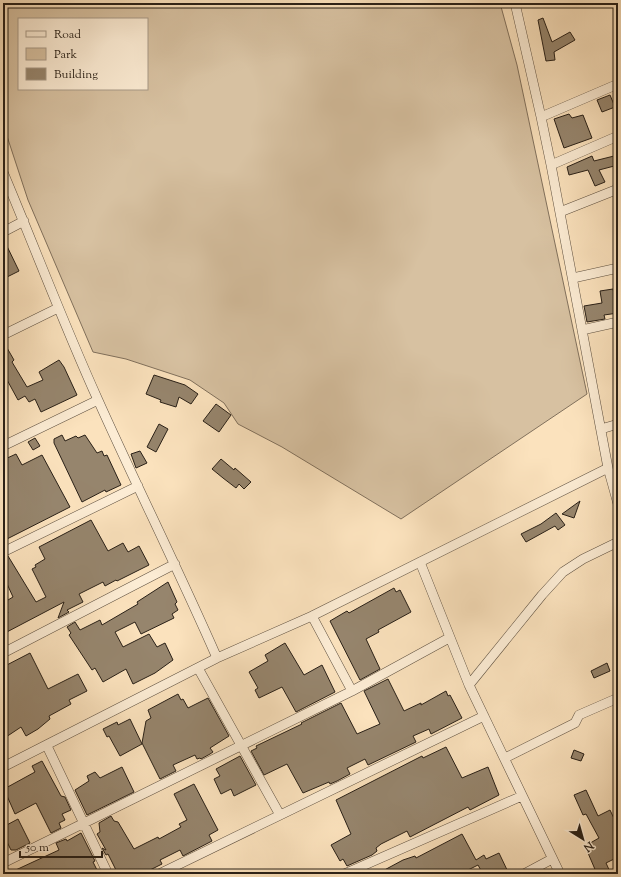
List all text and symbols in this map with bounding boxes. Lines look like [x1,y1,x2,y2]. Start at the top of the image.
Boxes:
legend [18,18,148,90]
text: Road [54,26,81,44]
text: Park [54,46,77,64]
text: Building [54,66,98,84]
north arrow [563,819,603,859]
scale bar [20,833,102,859]
text: N [580,837,598,855]
text: 50 m [25,839,49,857]

